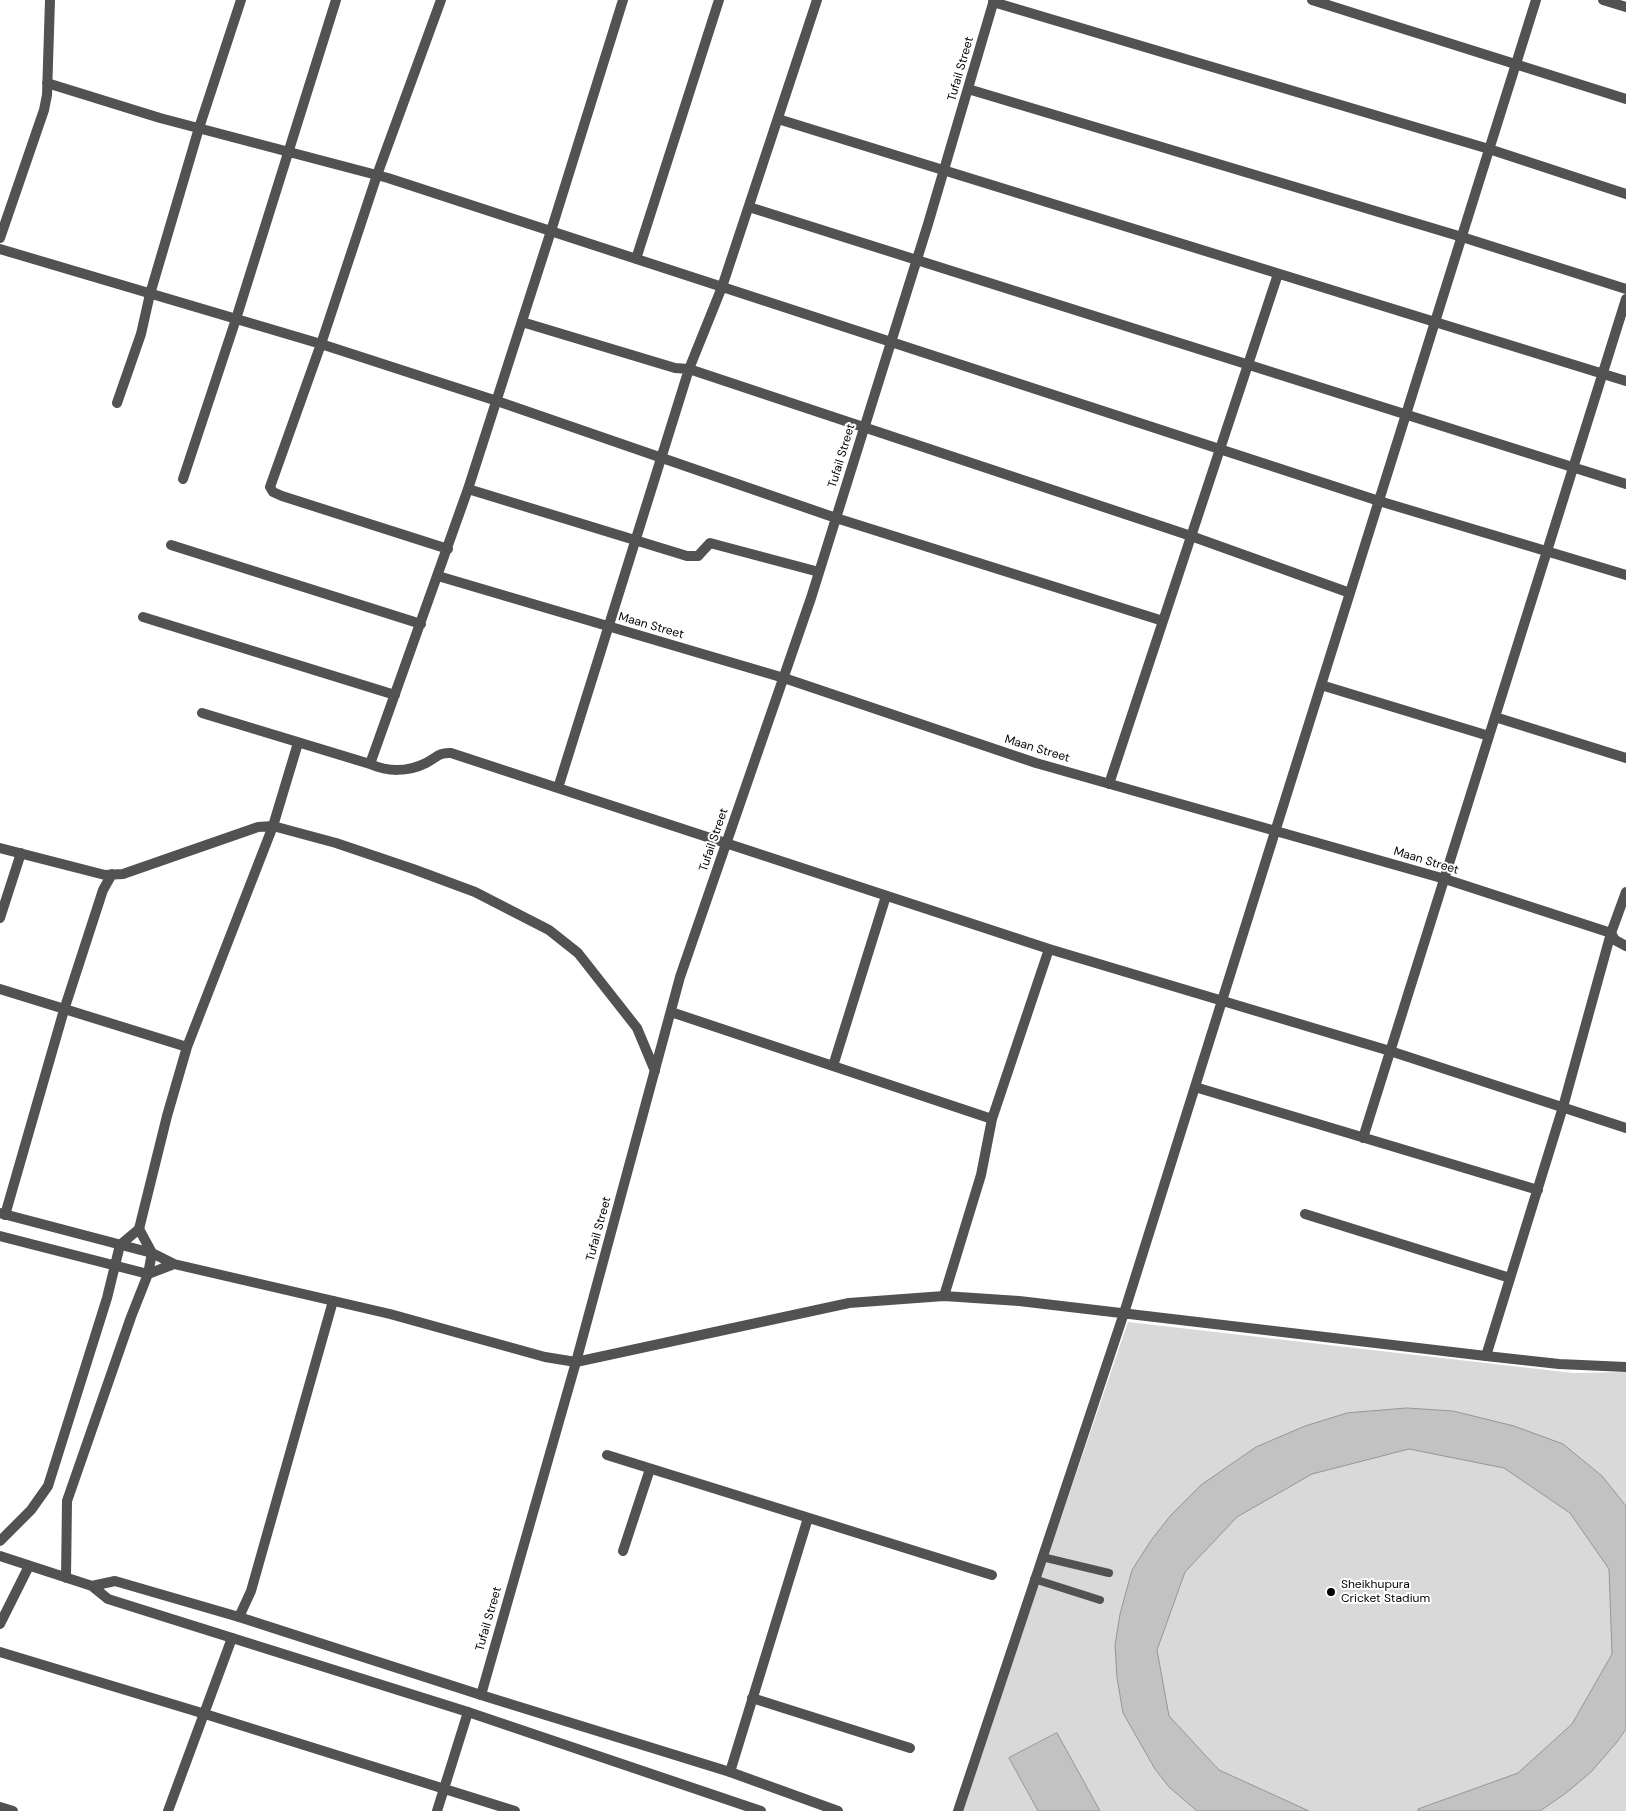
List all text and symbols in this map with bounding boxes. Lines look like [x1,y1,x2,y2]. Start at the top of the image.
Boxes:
street label: Tufail Street [945,35,977,103]
street label: Tufail Street [825,422,859,490]
street label: Maan Street [617,610,685,642]
street label: Maan Street [1003,732,1071,766]
street label: Tufail Street [696,806,732,874]
street label: Maan Street [1392,844,1460,878]
street label: Tufail Street [583,1195,615,1263]
place label: Sheikhupura Cricket Stadium [1341,1578,1430,1606]
street label: Tufail Street [473,1585,505,1653]
marker: Sheikhupura Cricket Stadium [1325,1586,1337,1598]

